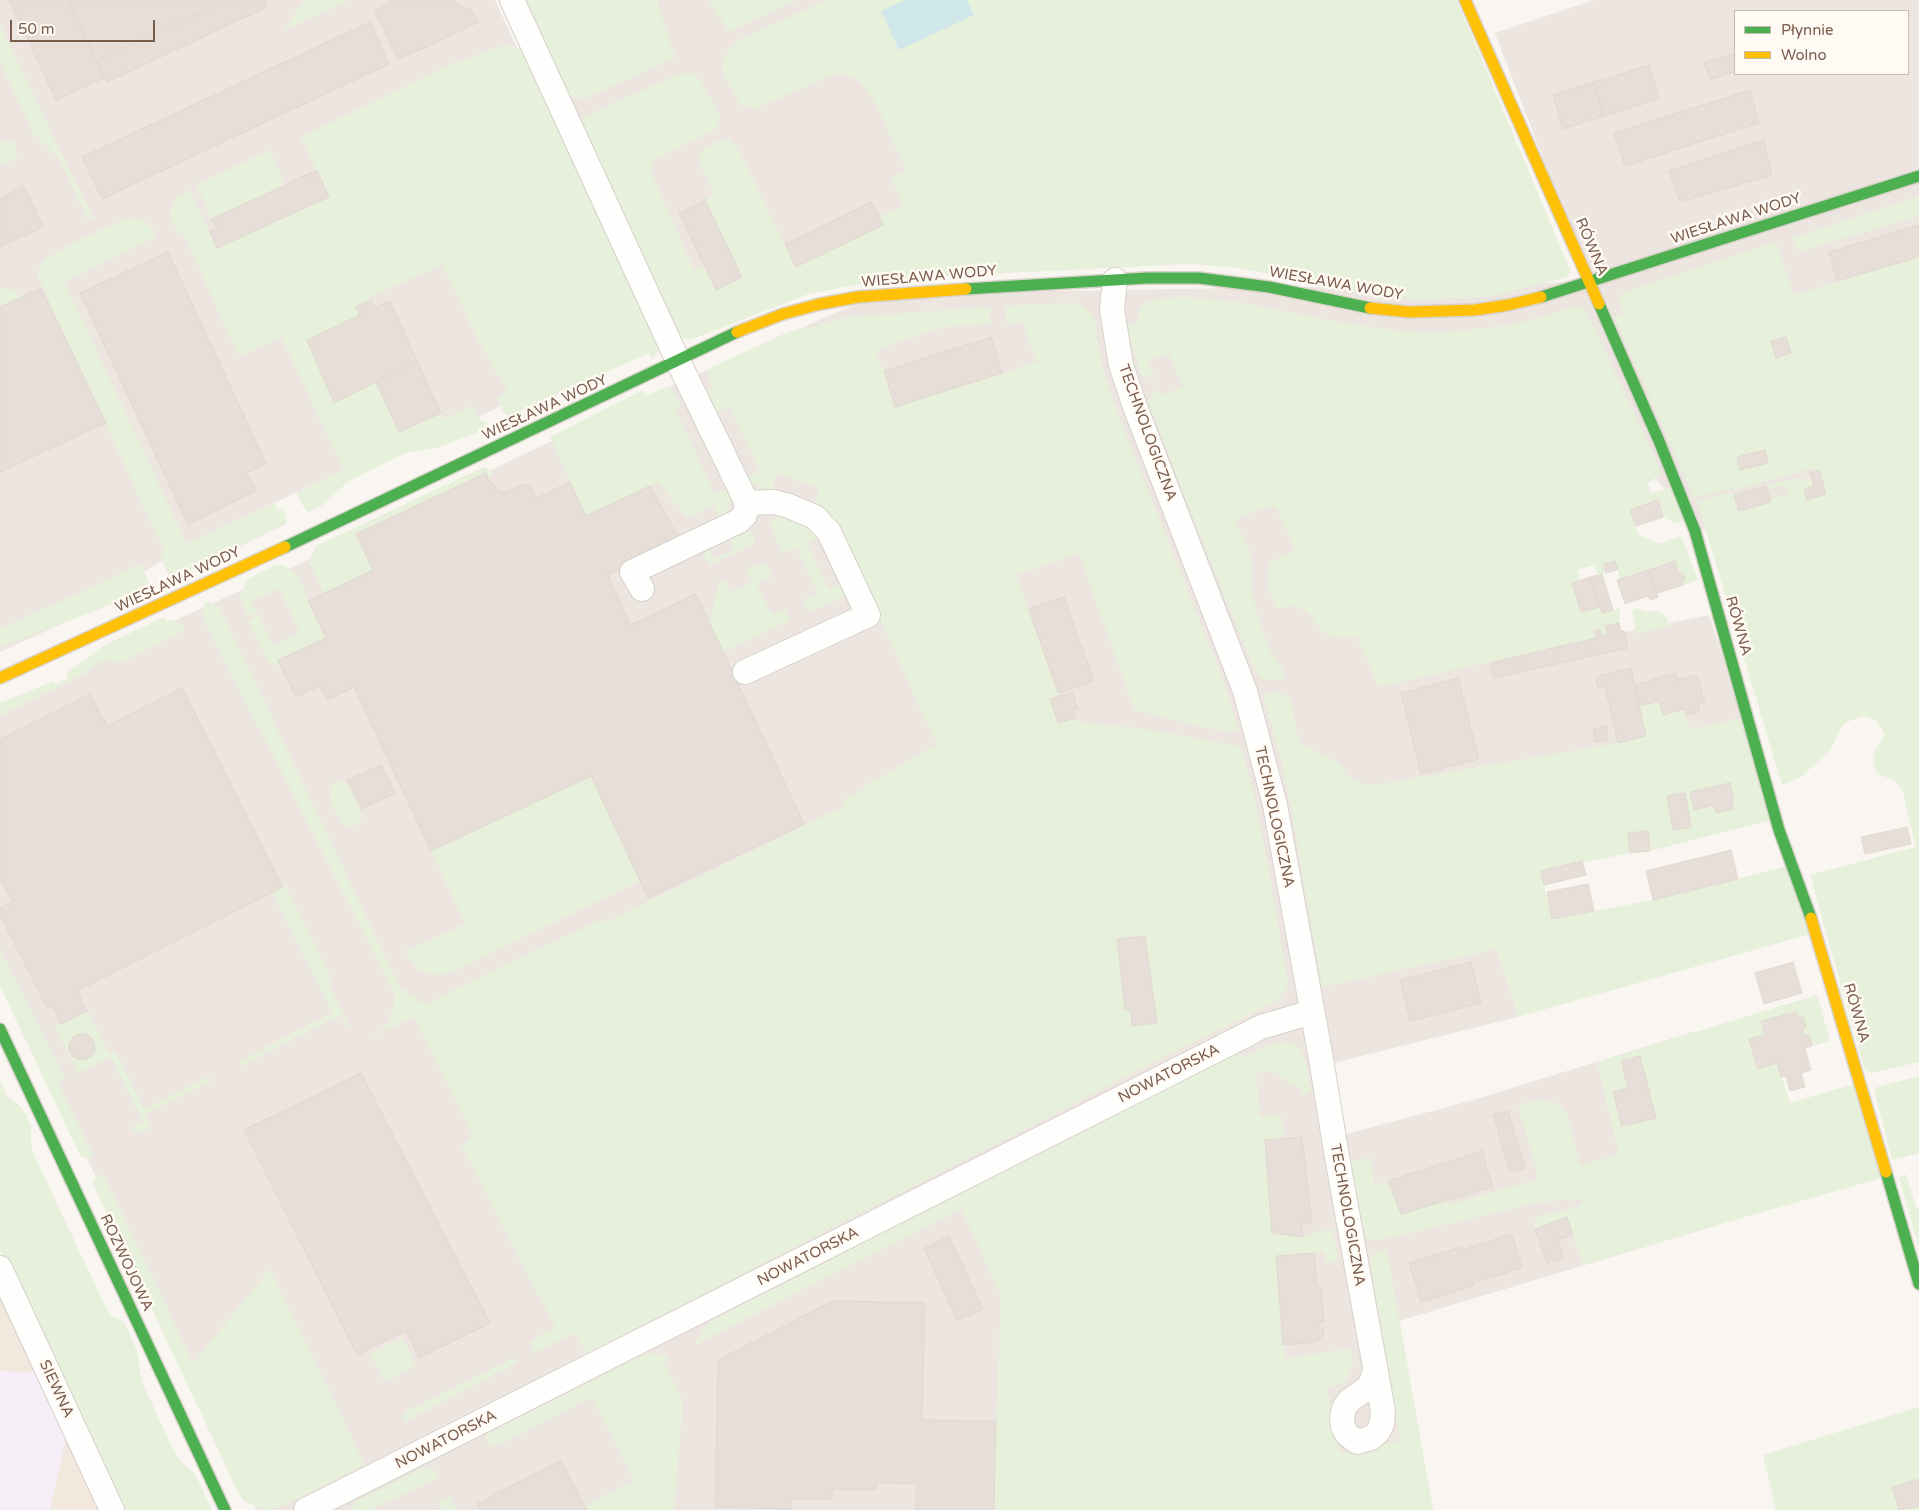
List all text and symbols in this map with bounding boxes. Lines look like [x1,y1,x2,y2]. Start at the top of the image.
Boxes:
scale bar [12,10,158,42]
legend [1734,10,1909,75]
text: 50 m [18,20,55,38]
text: Płynnie [1781,21,1834,39]
text: Wolno [1781,46,1827,64]
street label: WIESŁAWA WODY [1669,189,1803,249]
street label: RÓWNA [1571,215,1611,279]
street label: WIESŁAWA WODY [861,262,997,292]
street label: WIESŁAWA WODY [1268,263,1404,305]
street label: TECHNOLOGICZNA [1114,362,1180,504]
street label: WIESŁAWA WODY [480,371,610,445]
street label: WIESŁAWA WODY [113,543,243,617]
street label: RÓWNA [1721,594,1755,658]
street label: TECHNOLOGICZNA [1250,745,1298,889]
street label: RÓWNA [1839,981,1873,1045]
street label: NOWATORSKA [1115,1041,1223,1107]
street label: TECHNOLOGICZNA [1326,1142,1368,1288]
street label: ROZWOJOWA [96,1212,156,1314]
street label: NOWATORSKA [754,1224,862,1290]
street label: SIEWNA [35,1357,77,1421]
street label: NOWATORSKA [392,1407,500,1473]

